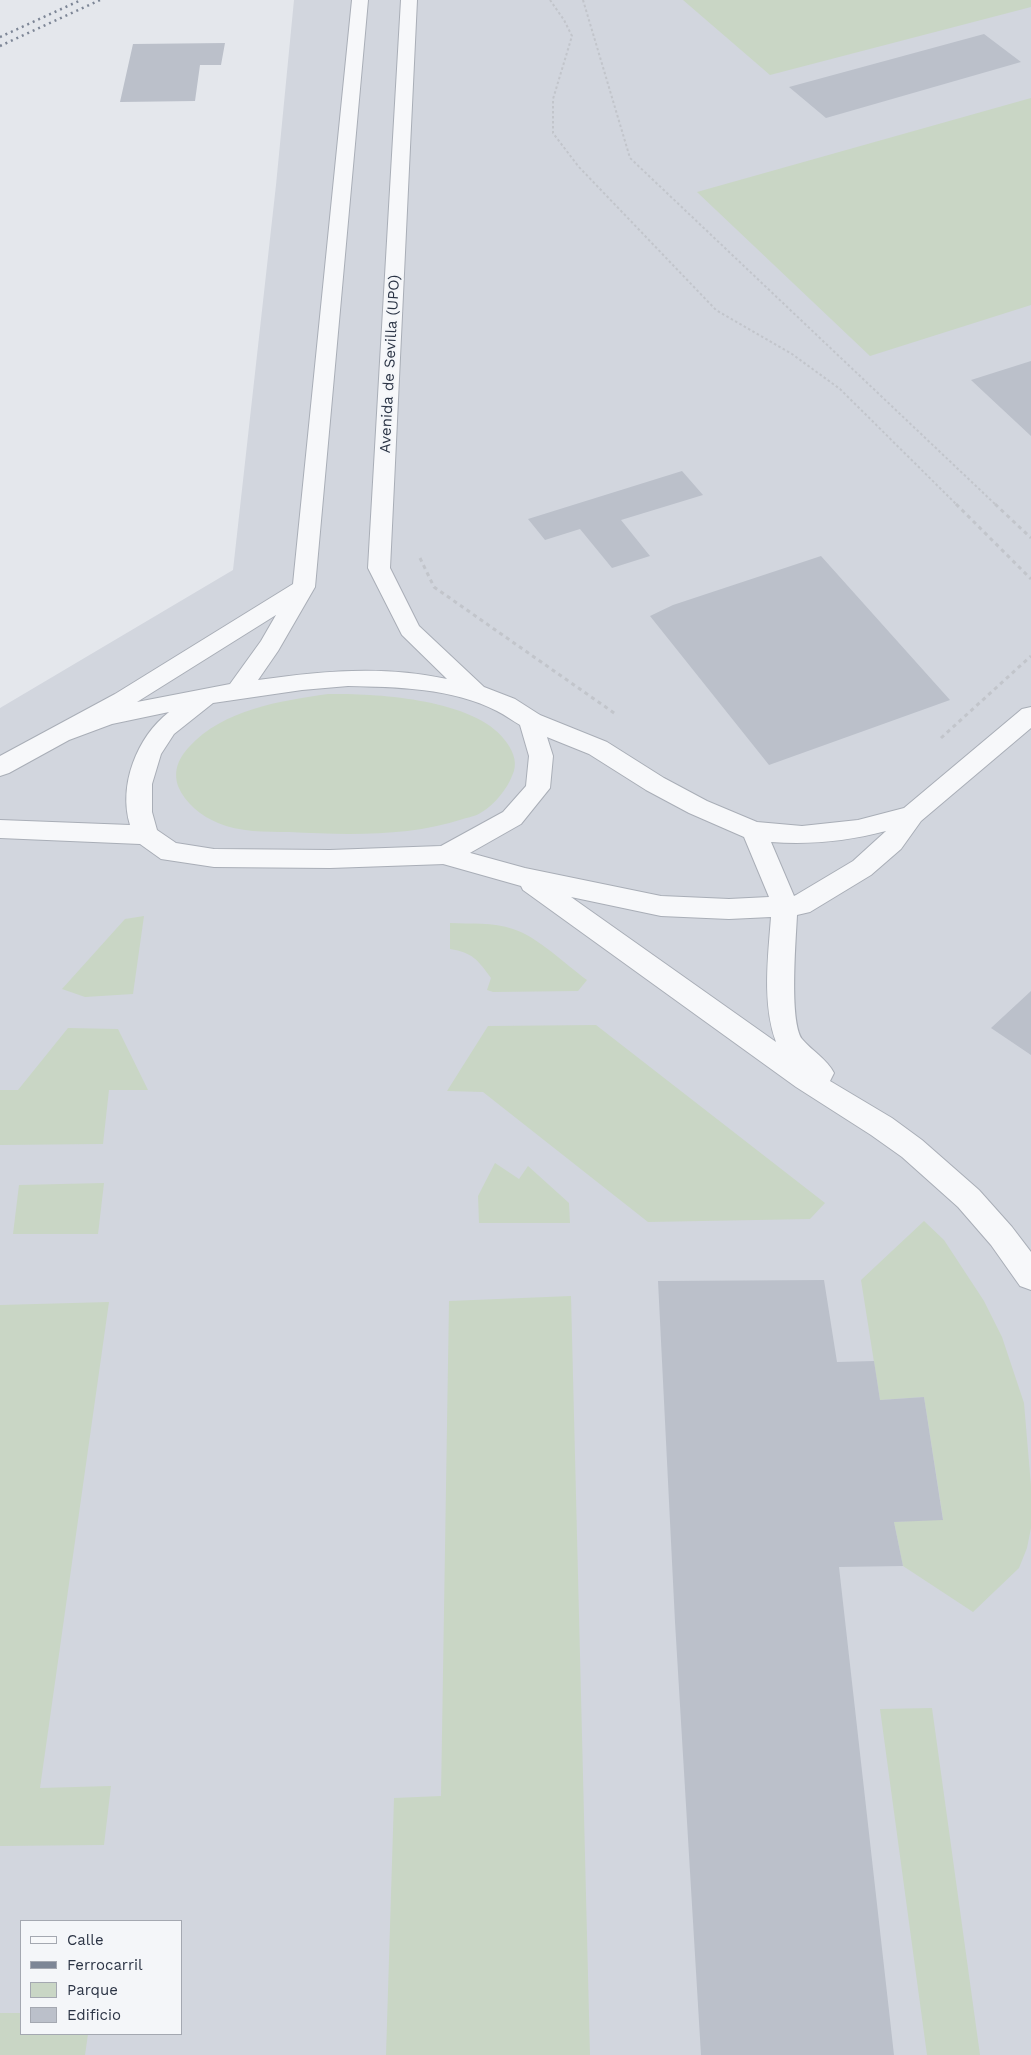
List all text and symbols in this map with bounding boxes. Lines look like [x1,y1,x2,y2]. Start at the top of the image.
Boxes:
street label: Avenida de Sevilla (UPO) [376,274,404,454]
legend [20,1920,182,2035]
text: Calle [67,1931,104,1949]
text: Ferrocarril [67,1956,143,1974]
text: Parque [67,1981,118,1999]
text: Edificio [67,2006,121,2024]

